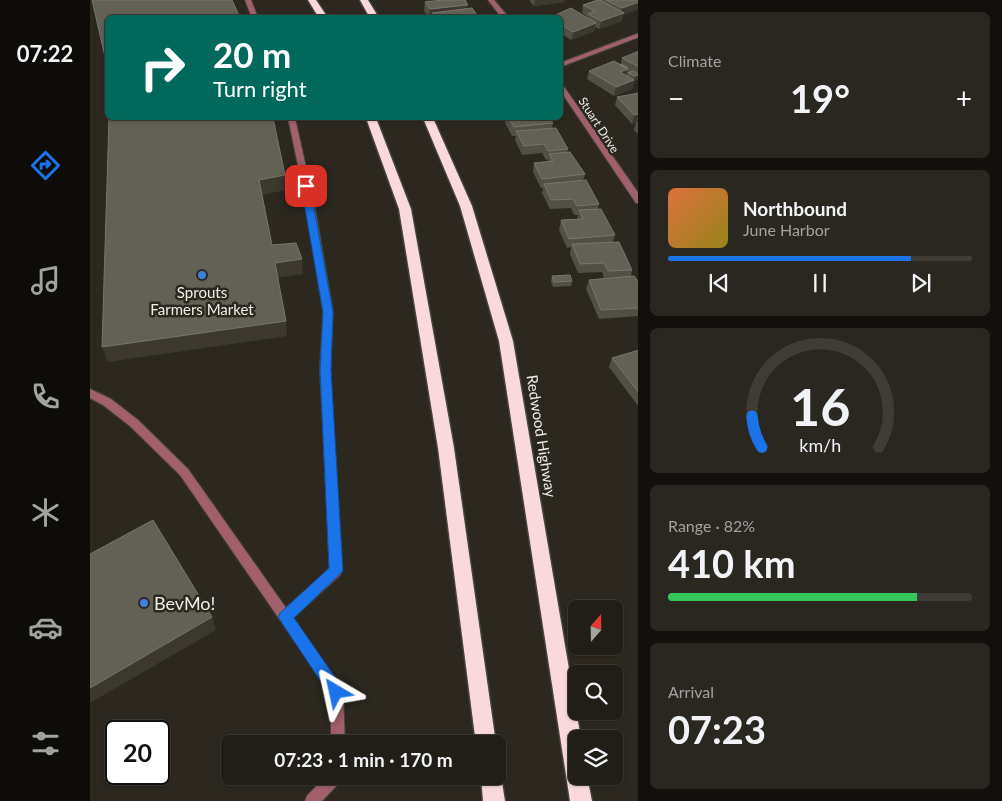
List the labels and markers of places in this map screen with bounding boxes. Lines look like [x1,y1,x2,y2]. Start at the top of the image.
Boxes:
pin [285,165,327,207]
marker: Sprouts Farmers Market [196,269,208,281]
place label: Sprouts Farmers Market [150,283,254,318]
place label: BevMo! [154,592,215,614]
marker: BevMo! [138,597,150,609]

